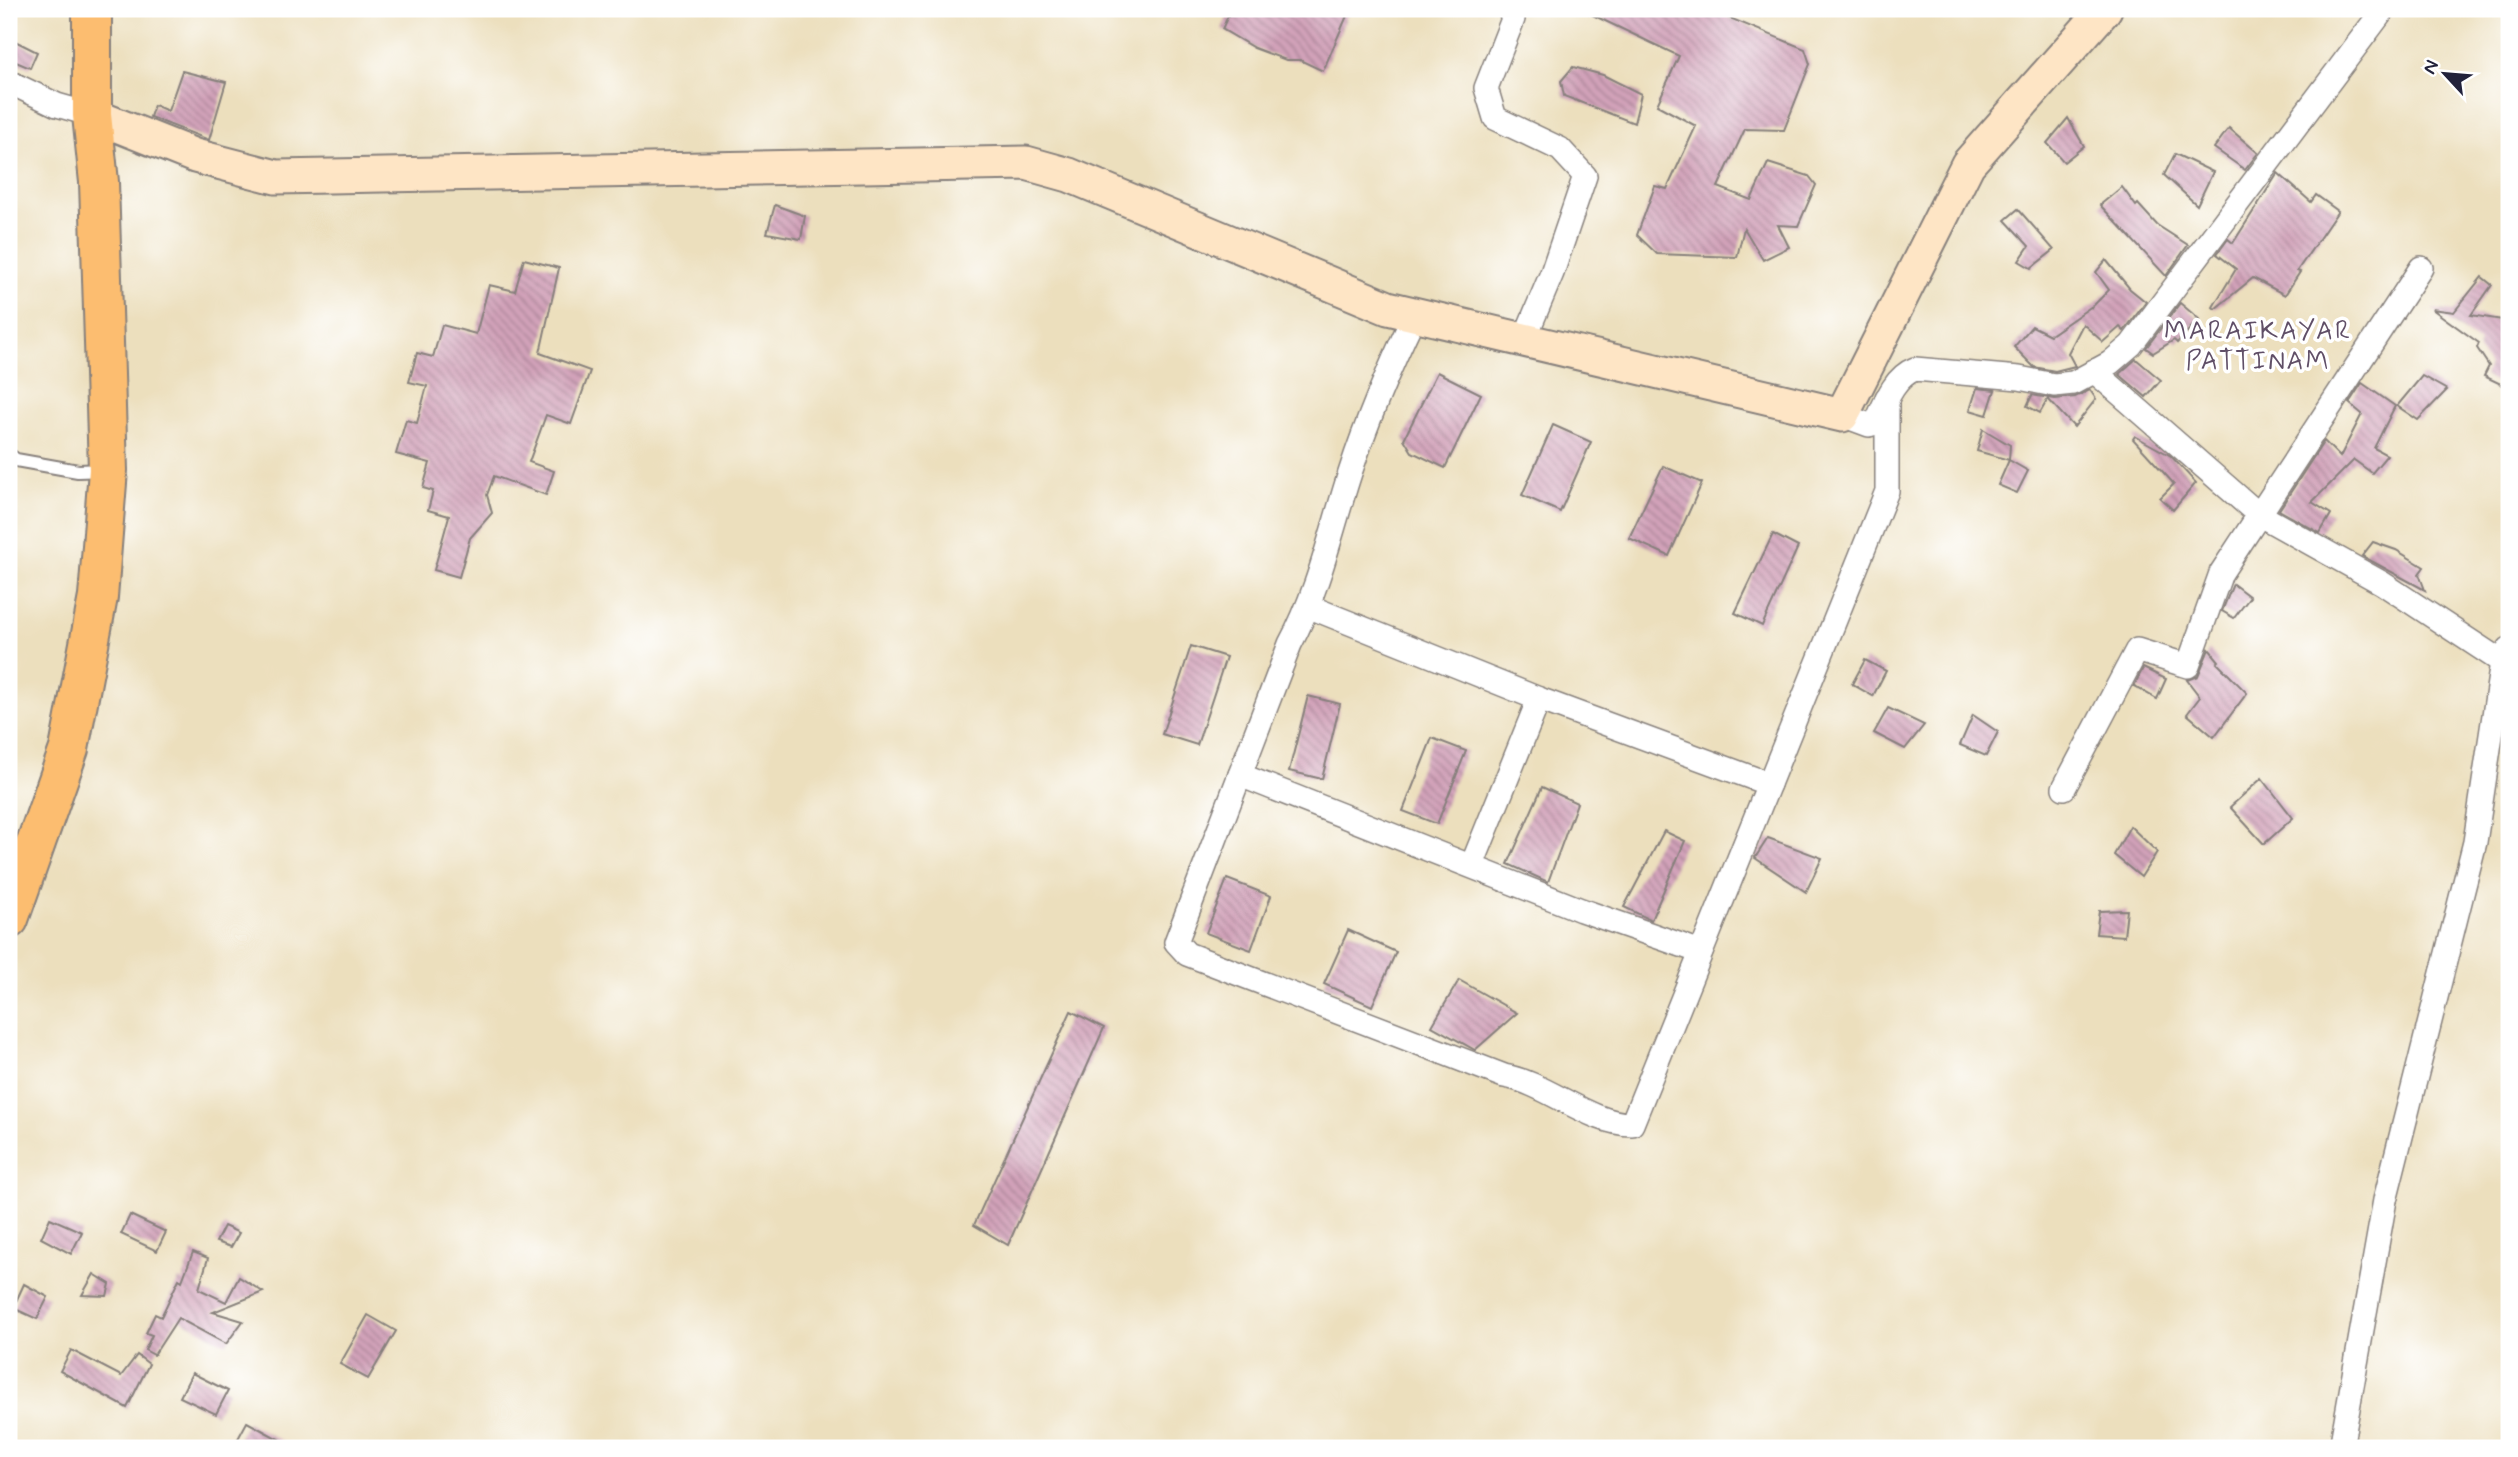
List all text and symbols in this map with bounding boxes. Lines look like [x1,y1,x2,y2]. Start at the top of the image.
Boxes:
north arrow [2410,38,2480,108]
text: N [2417,56,2445,78]
district label: MARAIKAYAR PATTINAM [2164,315,2352,379]

